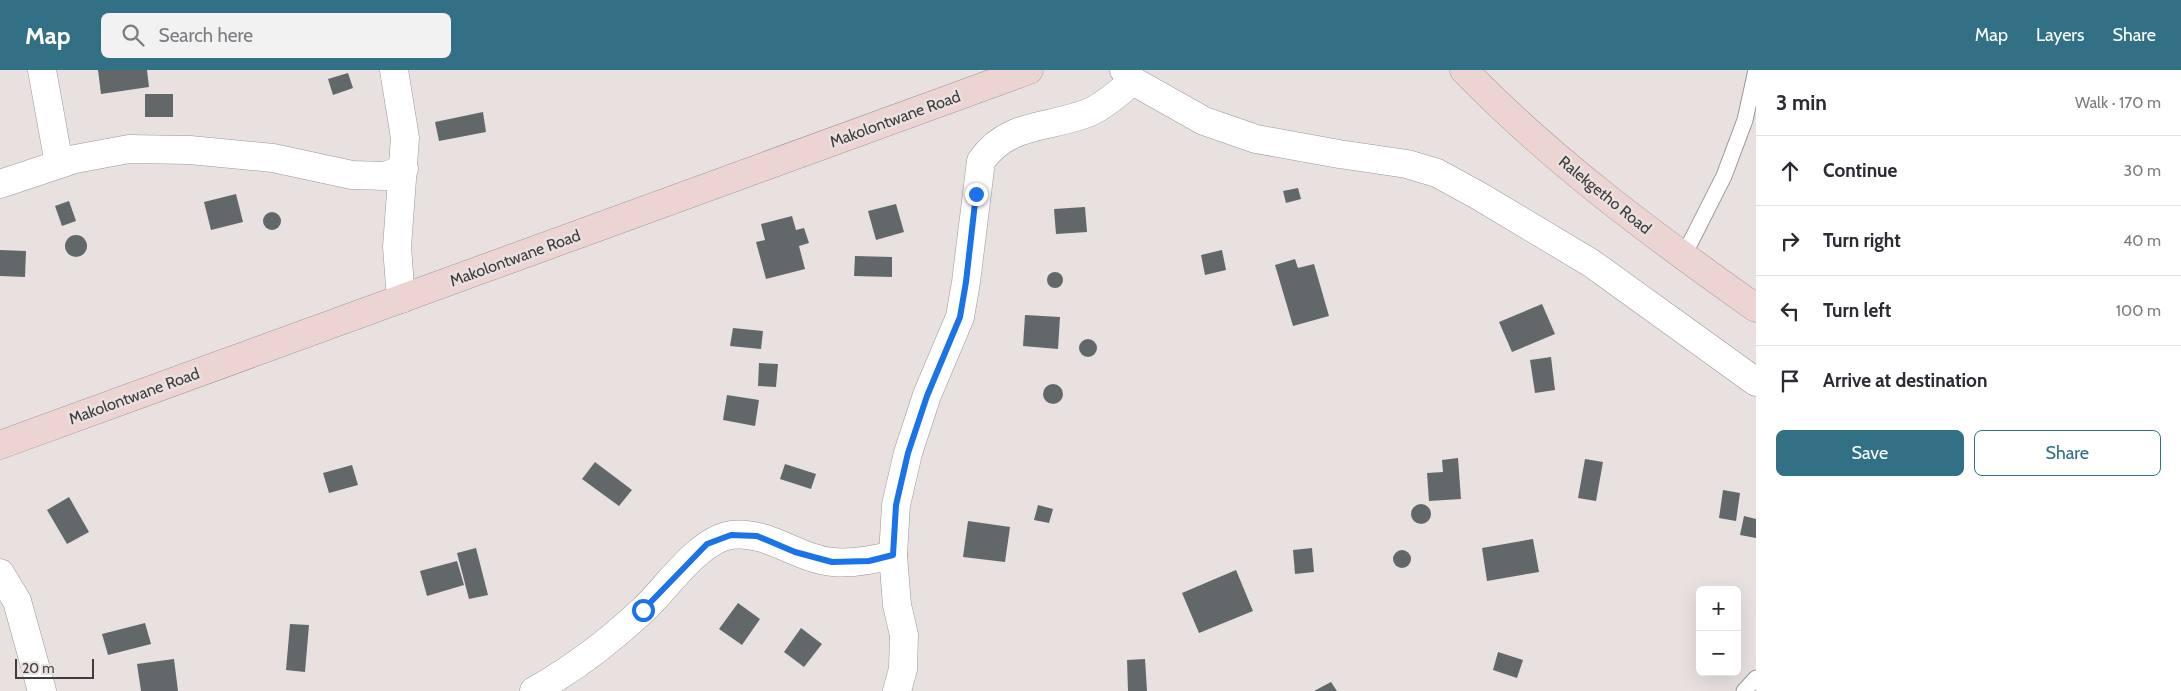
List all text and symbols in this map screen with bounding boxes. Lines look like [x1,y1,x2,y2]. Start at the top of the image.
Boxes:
search box [101,13,451,58]
text: Map [25,21,71,50]
icon: search [119,21,147,49]
text: Search here [159,24,253,47]
text: Map [1975,24,2008,46]
text: Layers [2036,24,2085,46]
text: Share [2113,24,2156,46]
street label: Makolontwane Road [827,87,963,151]
text: 3 min [1776,90,1827,115]
text: Walk · 170 m [2075,93,2161,112]
street label: Ralekgetho Road [1555,152,1655,238]
icon: ahead [1776,157,1804,185]
text: Continue [1823,159,1897,182]
text: 30 m [2124,161,2161,180]
route end [965,183,988,206]
street label: Makolontwane Road [447,226,583,290]
icon: right [1776,227,1804,255]
text: Turn right [1823,229,1901,252]
text: 40 m [2123,231,2161,250]
icon: left [1776,297,1804,325]
text: Turn left [1823,299,1891,322]
text: 100 m [2116,301,2161,320]
street label: Makolontwane Road [66,364,202,428]
icon: arrive [1776,367,1804,395]
text: Arrive at destination [1823,369,1987,392]
button: Save [1776,430,1964,476]
button: Share [1974,430,2161,476]
map controls [1696,586,1741,676]
button: + [1696,586,1741,631]
route start [632,599,655,622]
button: − [1696,631,1741,676]
scale bar [15,656,94,679]
text: 20 m [22,659,55,677]

